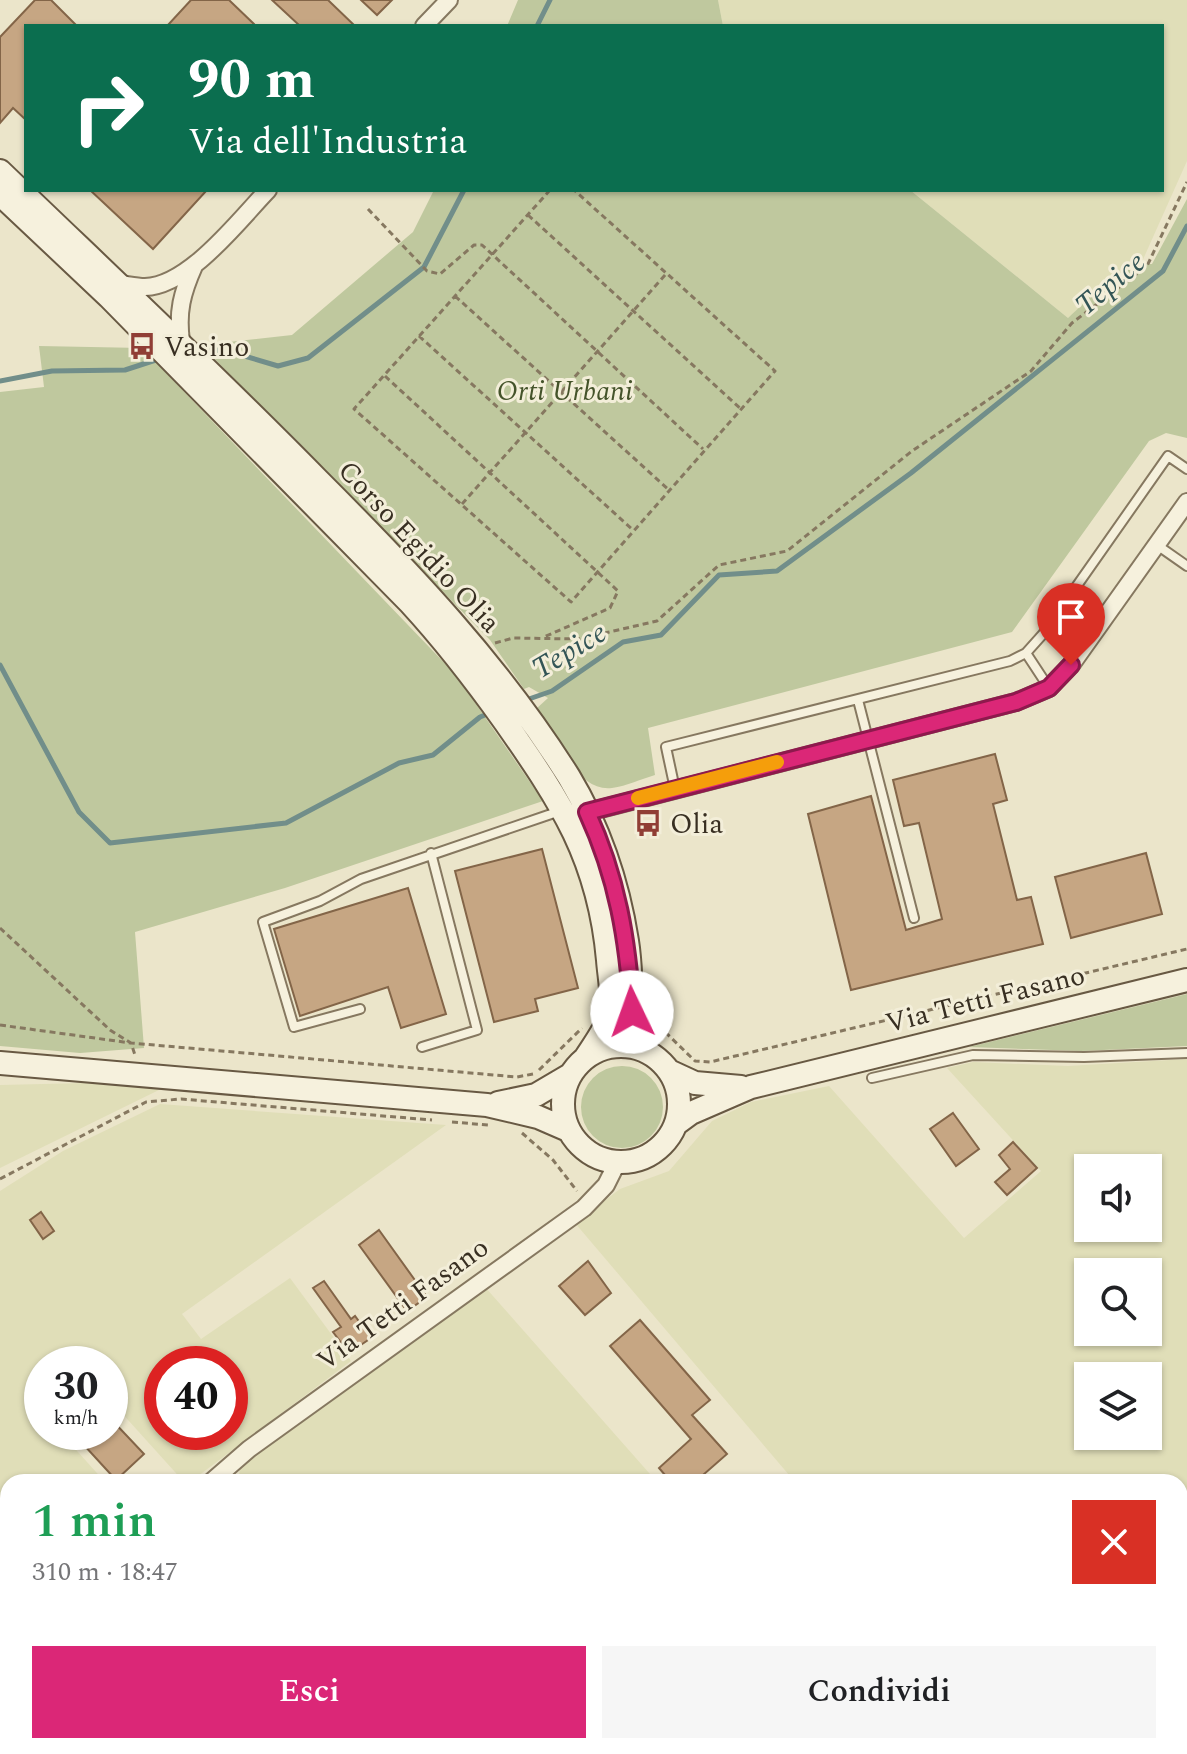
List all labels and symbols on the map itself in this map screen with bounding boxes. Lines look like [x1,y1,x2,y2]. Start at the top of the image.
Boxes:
water label: Tepice [1065,240,1156,327]
place label: Vasino [164,326,249,369]
bus stop icon: Vasino [127,331,157,361]
park label: Orti Urbani [497,370,633,413]
street label: Corso Egidio Olia [327,451,511,643]
pin [1037,583,1105,665]
water label: Tepice [523,610,616,691]
place label: Olia [670,803,724,846]
bus stop icon: Olia [633,808,663,838]
street label: Via Tetti Fasano [881,954,1090,1045]
position arrow [590,970,674,1054]
street label: Via Tetti Fasano [308,1227,498,1382]
speed limit sign: 40 [144,1346,248,1450]

